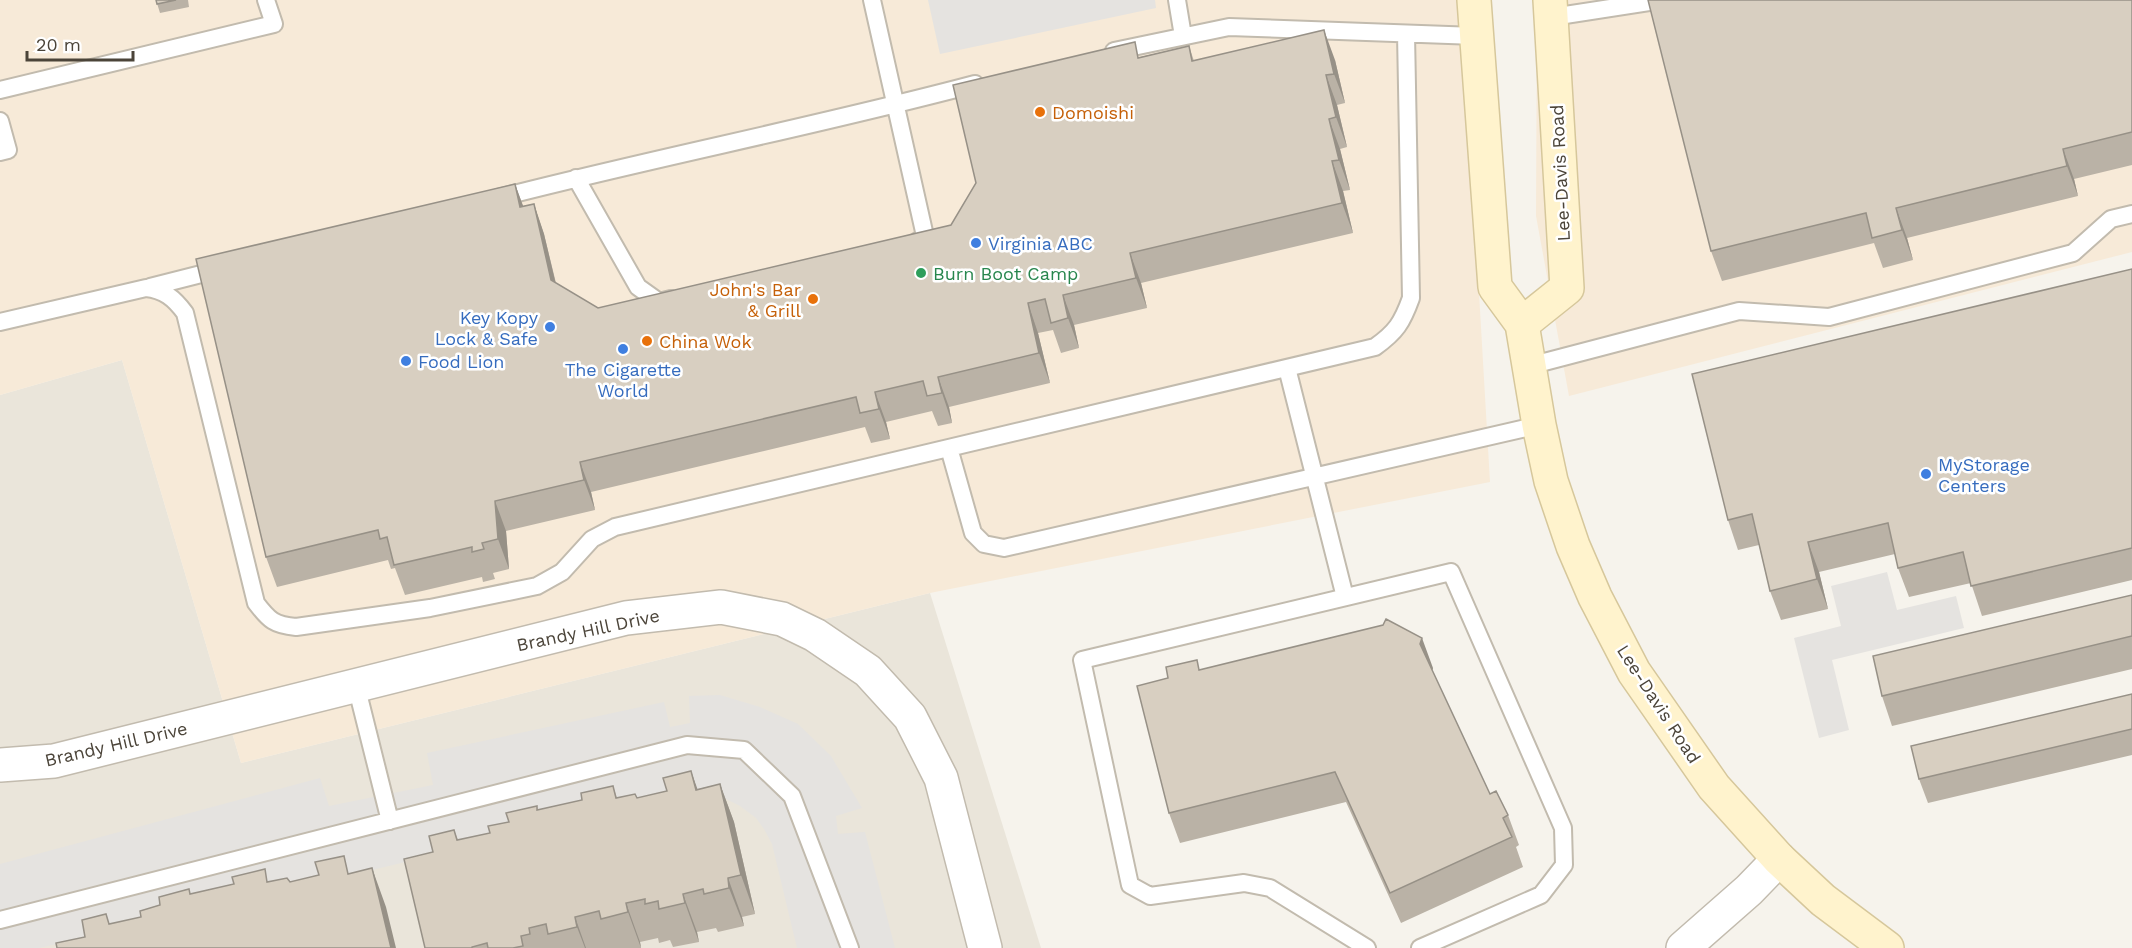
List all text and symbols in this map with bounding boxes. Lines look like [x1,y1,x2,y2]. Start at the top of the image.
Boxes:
scale bar [27,24,134,62]
text: 20 m [36,34,81,55]
place label: Domoishi [1052,102,1134,123]
street label: Lee-Davis Road [1546,104,1574,242]
marker: Domoishi [1033,105,1047,119]
place label: Virginia ABC [988,233,1093,254]
marker: Virginia ABC [969,236,983,250]
place label: Burn Boot Camp [933,263,1078,284]
marker: Burn Boot Camp [914,266,928,280]
place label: John's Bar & Grill [709,279,801,321]
marker: John's Bar & Grill [806,292,820,306]
place label: Key Kopy Lock & Safe [435,307,539,349]
marker: Key Kopy Lock & Safe [543,320,557,334]
place label: China Wok [659,331,752,352]
marker: China Wok [640,334,654,348]
marker: The Cigarette World [616,342,630,356]
place label: Food Lion [418,351,505,372]
marker: Food Lion [399,354,413,368]
place label: The Cigarette World [565,359,681,401]
place label: MyStorage Centers [1938,454,2030,496]
marker: MyStorage Centers [1919,467,1933,481]
street label: Brandy Hill Drive [515,605,661,655]
street label: Lee-Davis Road [1613,641,1705,767]
street label: Brandy Hill Drive [43,717,189,771]

